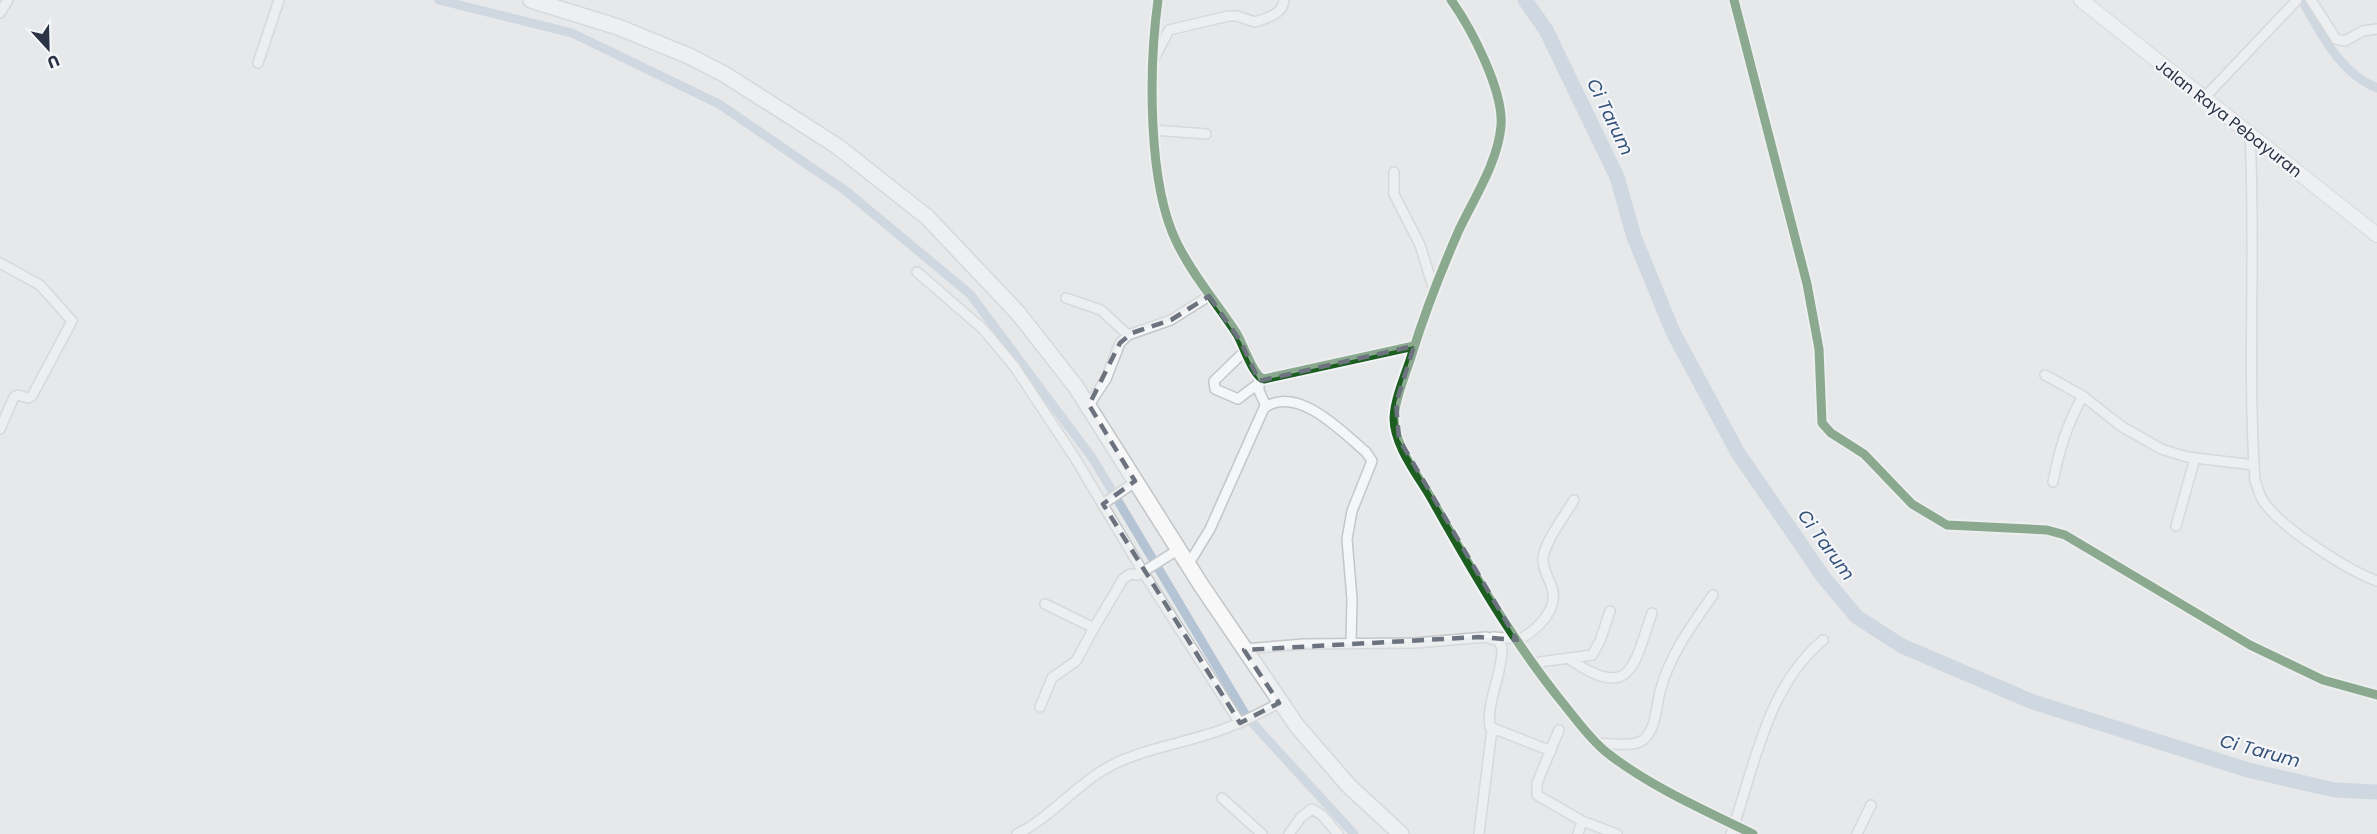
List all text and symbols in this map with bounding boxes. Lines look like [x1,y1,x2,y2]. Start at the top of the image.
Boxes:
north arrow [18,18,78,78]
text: U [44,49,63,74]
street label: Jalan Raya Pebayuran [2151,54,2307,183]
water label: Ci Tarum [1581,74,1640,159]
water label: Ci Tarum [1792,504,1861,585]
water label: Ci Tarum [2217,728,2303,773]

